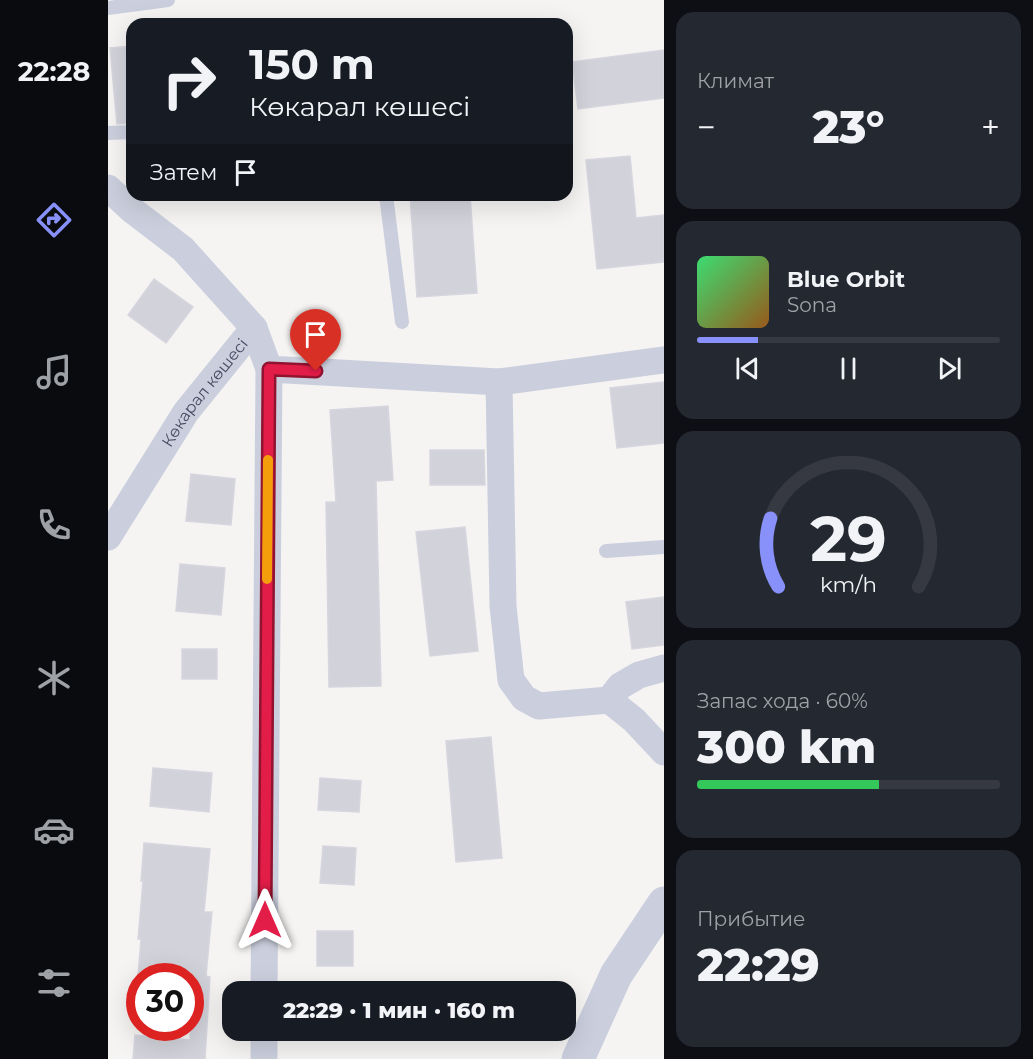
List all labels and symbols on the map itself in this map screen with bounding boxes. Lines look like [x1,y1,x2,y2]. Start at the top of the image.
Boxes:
pin [290,309,341,371]
street label: Көкарал көшесі [157,334,251,450]
position arrow [233,888,297,952]
speed limit sign: 30 [126,963,204,1041]

